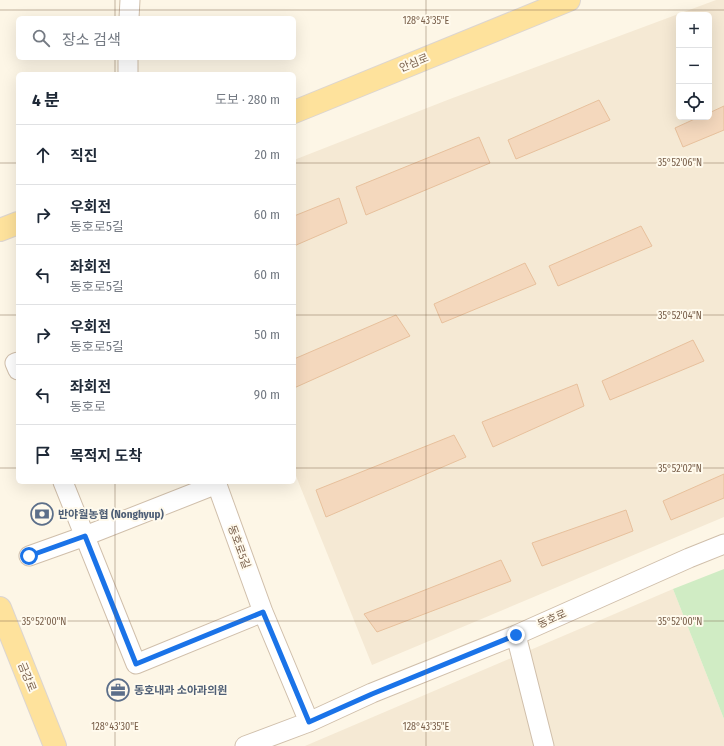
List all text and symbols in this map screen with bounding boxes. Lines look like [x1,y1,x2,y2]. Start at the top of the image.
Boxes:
map controls [676,12,712,120]
button: + [676,12,712,48]
text: 128°43'35"E [403,15,450,27]
search box [16,16,296,60]
icon: search [30,27,52,49]
text: 장소 검색 [62,31,121,49]
button: − [676,48,712,84]
street label: 안심로 [397,51,431,75]
button: locate [676,84,712,120]
text: 4 분 [32,90,60,111]
text: 도보 · 280 m [215,92,280,107]
icon: ahead [32,144,54,166]
text: 직진 [70,147,98,165]
text: 20 m [254,147,280,162]
text: 35°52'06"N [658,157,702,169]
text: 우회전 [70,198,111,216]
icon: right [32,204,54,226]
text: 60 m [254,207,280,222]
text: 동호로5길 [70,219,124,234]
text: 좌회전 [70,258,111,276]
icon: left [32,264,54,286]
text: 60 m [254,267,280,282]
text: 동호로5길 [70,279,124,294]
text: 35°52'04"N [658,310,702,322]
text: 우회전 [70,318,111,336]
icon: right [32,324,54,346]
text: 50 m [254,327,280,342]
text: 동호로5길 [70,339,124,354]
text: 좌회전 [70,378,111,396]
icon: left [32,384,54,406]
text: 90 m [254,387,280,402]
text: 동호로 [70,399,106,414]
icon: arrive [32,444,54,466]
text: 목적지 도착 [70,447,142,465]
text: 35°52'02"N [658,463,702,475]
bank icon: 반야월농협 (Nonghyup) [29,501,55,527]
place label: 반야월농협 (Nonghyup) [58,508,164,521]
street label: 동호로5길 [225,523,253,571]
route start [20,547,38,565]
street label: 동호로 [535,607,569,631]
text: 35°52'00"N [22,616,66,628]
text: 35°52'00"N [658,616,702,628]
route end [507,626,525,644]
street label: 금강로 [15,660,39,694]
office icon: 동호내과 소아과의원 [105,677,131,703]
place label: 동호내과 소아과의원 [134,684,227,697]
text: 128°43'30"E [91,721,139,733]
text: 128°43'35"E [403,721,450,733]

